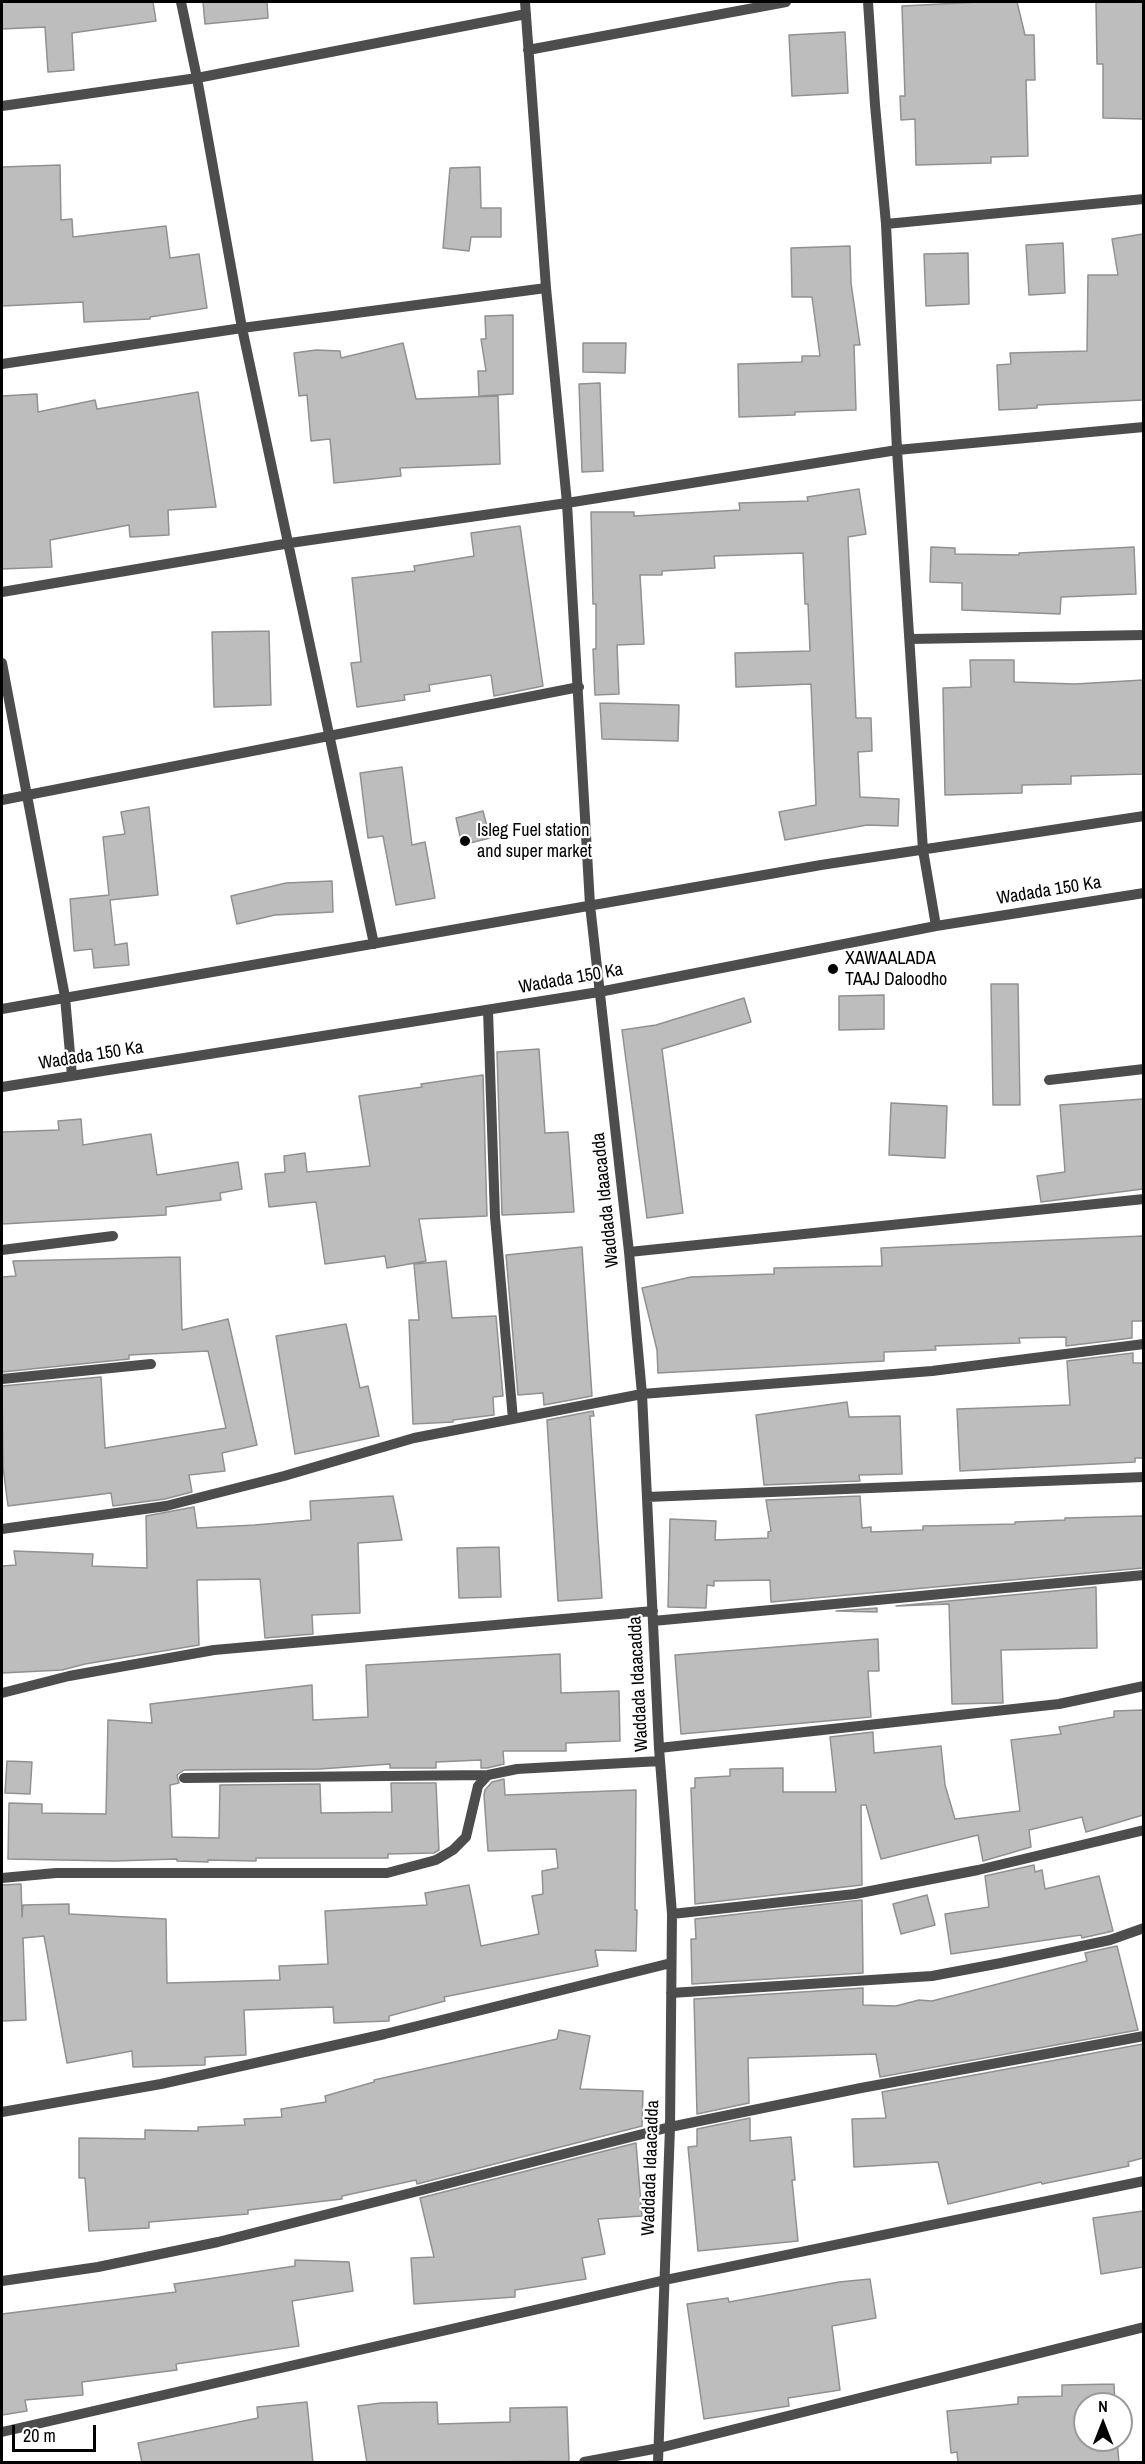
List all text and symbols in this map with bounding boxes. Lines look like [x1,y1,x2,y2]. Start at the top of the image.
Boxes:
place label: Isleg Fuel station and super market [477,820,592,862]
marker: Isleg Fuel station and super market [458,834,472,848]
street label: Wadada 150 Ka [995,872,1103,910]
place label: XAWAALADA TAAJ Daloodho [845,948,947,990]
street label: Wadada 150 Ka [517,959,625,999]
marker: XAWAALADA TAAJ Daloodho [826,962,840,976]
street label: Wadada 150 Ka [37,1037,145,1075]
street label: Waddada Idaacadda [588,1131,624,1269]
street label: Waddada Idaacadda [625,1616,653,1752]
street label: Waddada Idaacadda [638,2100,664,2236]
north arrow [1073,2392,1133,2452]
text: N [1098,2395,1108,2417]
scale bar [15,2413,99,2451]
text: 20 m [23,2423,56,2448]

